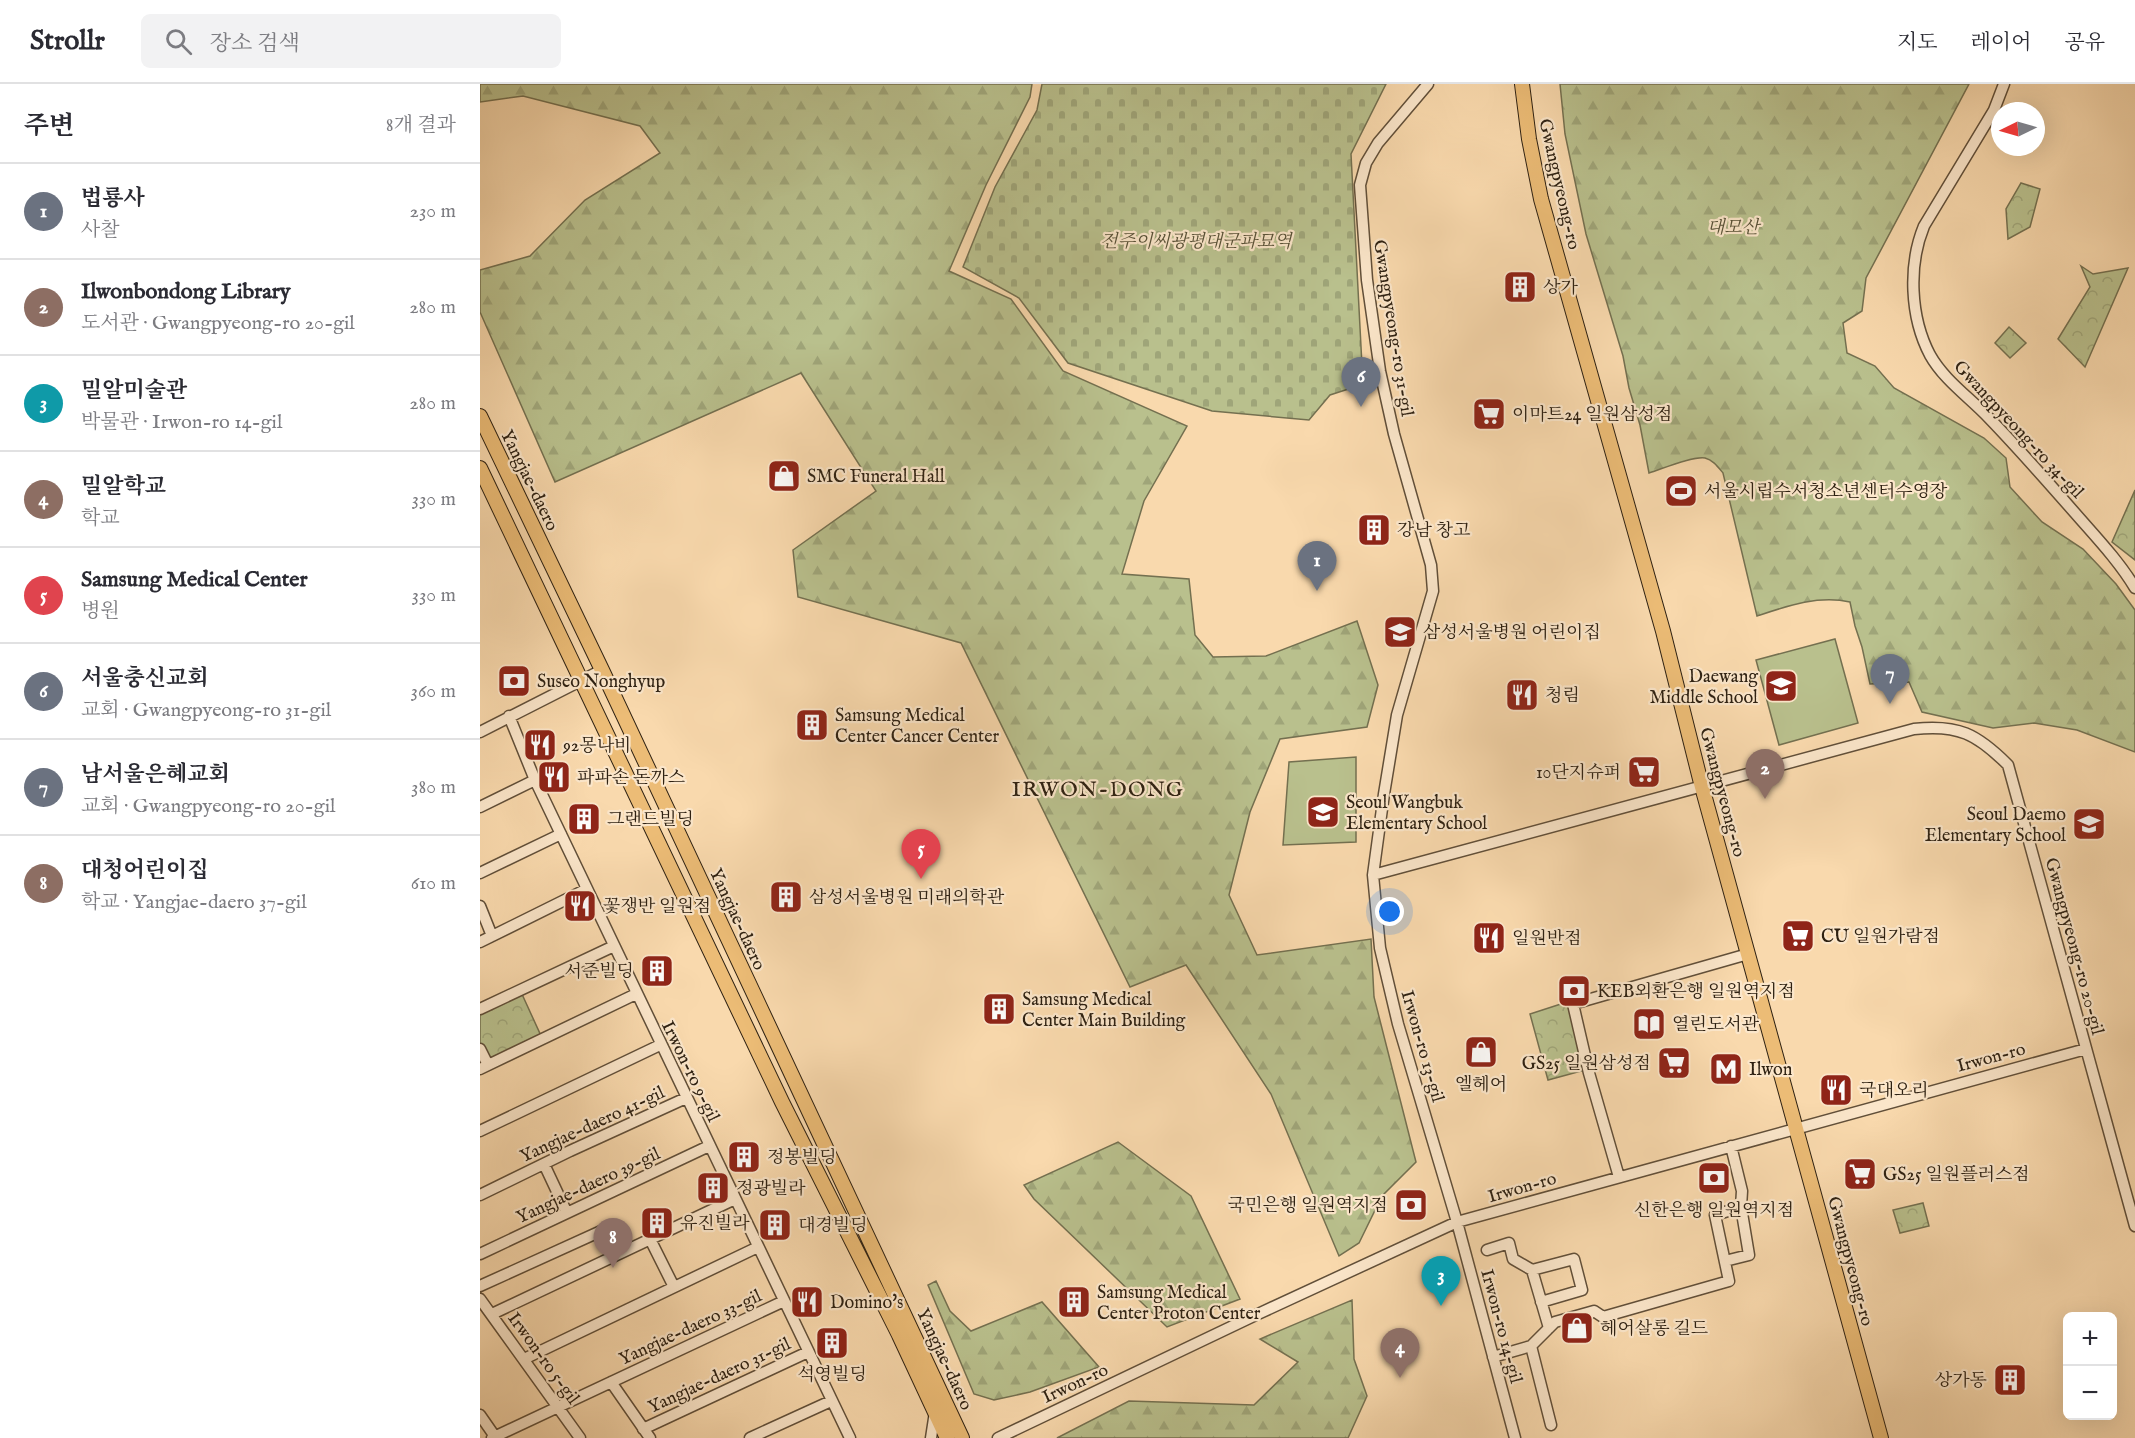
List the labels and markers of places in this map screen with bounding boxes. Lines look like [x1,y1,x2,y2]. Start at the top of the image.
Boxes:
building icon: 상가 [1502,269,1538,305]
place label: 상가 [1543,277,1578,300]
pin: 6 [1342,358,1380,407]
supermarket icon: 이마트24 일원삼성점 [1471,396,1507,432]
place label: 이마트24 일원삼성점 [1512,404,1672,427]
shop icon: SMC Funeral Hall [766,458,802,494]
place label: SMC Funeral Hall [807,466,945,489]
sports icon: 서울시립수서청소년센터수영장 [1663,473,1699,509]
place label: 서울시립수서청소년센터수영장 [1704,481,1948,504]
building icon: 강남 창고 [1356,512,1392,548]
place label: 강남 창고 [1397,520,1471,543]
pin: 1 [1298,542,1336,591]
school or university icon: 삼성서울병원 어린이집 [1382,614,1418,650]
place label: 삼성서울병원 어린이집 [1423,622,1601,645]
pin: 7 [1870,654,1910,704]
bank icon: Suseo Nonghyup [496,663,532,699]
place label: Daewang Middle School [1649,666,1758,710]
school or university icon: Daewang Middle School [1763,668,1799,704]
place label: Suseo Nonghyup [537,671,665,694]
restaurant icon: 청림 [1504,677,1540,713]
place label: 청림 [1545,685,1580,708]
place label: Samsung Medical Center Cancer Center [835,705,1000,749]
building icon: Samsung Medical Center Cancer Center [794,707,830,743]
restaurant icon: 92몽나비 [522,727,558,763]
place label: 92몽나비 [562,735,631,758]
pin: 2 [1746,750,1784,799]
supermarket icon: 10단지슈퍼 [1626,754,1662,790]
restaurant icon: 파파손 돈까스 [536,759,572,795]
place label: 10단지슈퍼 [1536,762,1621,785]
place label: 파파손 돈까스 [577,767,686,790]
place label: Seoul Wangbuk Elementary School [1346,792,1487,836]
school or university icon: Seoul Wangbuk Elementary School [1305,794,1341,830]
building icon: 그랜드빌딩 [566,801,602,837]
place label: Seoul Daemo Elementary School [1925,804,2066,848]
school or university icon: Seoul Daemo Elementary School [2071,806,2107,842]
place label: 그랜드빌딩 [607,809,694,832]
pin: 5 [902,830,940,879]
building icon: 삼성서울병원 미래의학관 [768,879,804,915]
place label: 삼성서울병원 미래의학관 [809,887,1005,910]
restaurant icon: 꽃쟁반 일원점 [562,888,598,924]
place label: 꽃쟁반 일원점 [603,896,711,919]
supermarket icon: CU 일원가람점 [1780,918,1816,954]
restaurant icon: 일원반점 [1471,920,1507,956]
place label: CU 일원가람점 [1821,926,1940,949]
place label: 일원반점 [1512,928,1582,951]
building icon: 서준빌딩 [639,953,675,989]
place label: 서준빌딩 [564,961,634,984]
bank icon: KEB외환은행 일원역지점 [1556,973,1592,1009]
place label: KEB외환은행 일원역지점 [1597,981,1795,1004]
place label: Samsung Medical Center Main Building [1022,989,1186,1033]
building icon: Samsung Medical Center Main Building [981,991,1017,1027]
library icon: 열린도서관 [1631,1006,1667,1042]
place label: 열린도서관 [1672,1014,1760,1037]
shop icon: 엘헤어 [1463,1034,1499,1070]
supermarket icon: GS25 일원삼성점 [1656,1045,1692,1081]
metro station icon: Ilwon [1708,1051,1744,1087]
place label: GS25 일원삼성점 [1522,1053,1651,1076]
place label: Ilwon [1749,1059,1793,1082]
restaurant icon: 국대오리 [1818,1072,1854,1108]
place label: 엘헤어 [1455,1074,1507,1097]
place label: 국대오리 [1859,1080,1929,1103]
building icon: 정봉빌딩 [726,1139,762,1175]
place label: 정봉빌딩 [767,1147,837,1170]
supermarket icon: GS25 일원플러스점 [1842,1156,1878,1192]
bank icon: 신한은행 일원역지점 [1696,1160,1732,1196]
place label: GS25 일원플러스점 [1883,1164,2030,1187]
building icon: 정광빌라 [695,1170,731,1206]
place label: 정광빌라 [736,1178,806,1201]
bank icon: 국민은행 일원역지점 [1393,1187,1429,1223]
place label: 국민은행 일원역지점 [1228,1195,1388,1218]
place label: 신한은행 일원역지점 [1634,1200,1794,1223]
building icon: 유진빌라 [639,1205,675,1241]
building icon: 대경빌딩 [757,1207,793,1243]
place label: 유진빌라 [680,1213,750,1236]
place label: 대경빌딩 [798,1215,868,1238]
pin: 8 [594,1218,632,1268]
pin: 3 [1422,1256,1460,1306]
place label: Samsung Medical Center Proton Center [1097,1282,1261,1326]
restaurant icon: Domino's [789,1284,825,1320]
building icon: Samsung Medical Center Proton Center [1056,1284,1092,1320]
place label: Domino's [830,1292,903,1315]
shop icon: 헤어살롱 길드 [1559,1310,1595,1346]
place label: 헤어살롱 길드 [1600,1318,1709,1341]
building icon: 석영빌딩 [814,1325,850,1361]
pin: 4 [1380,1328,1420,1378]
building icon: 상가동 [1992,1362,2028,1398]
place label: 석영빌딩 [797,1364,867,1387]
place label: 상가동 [1935,1370,1987,1393]

